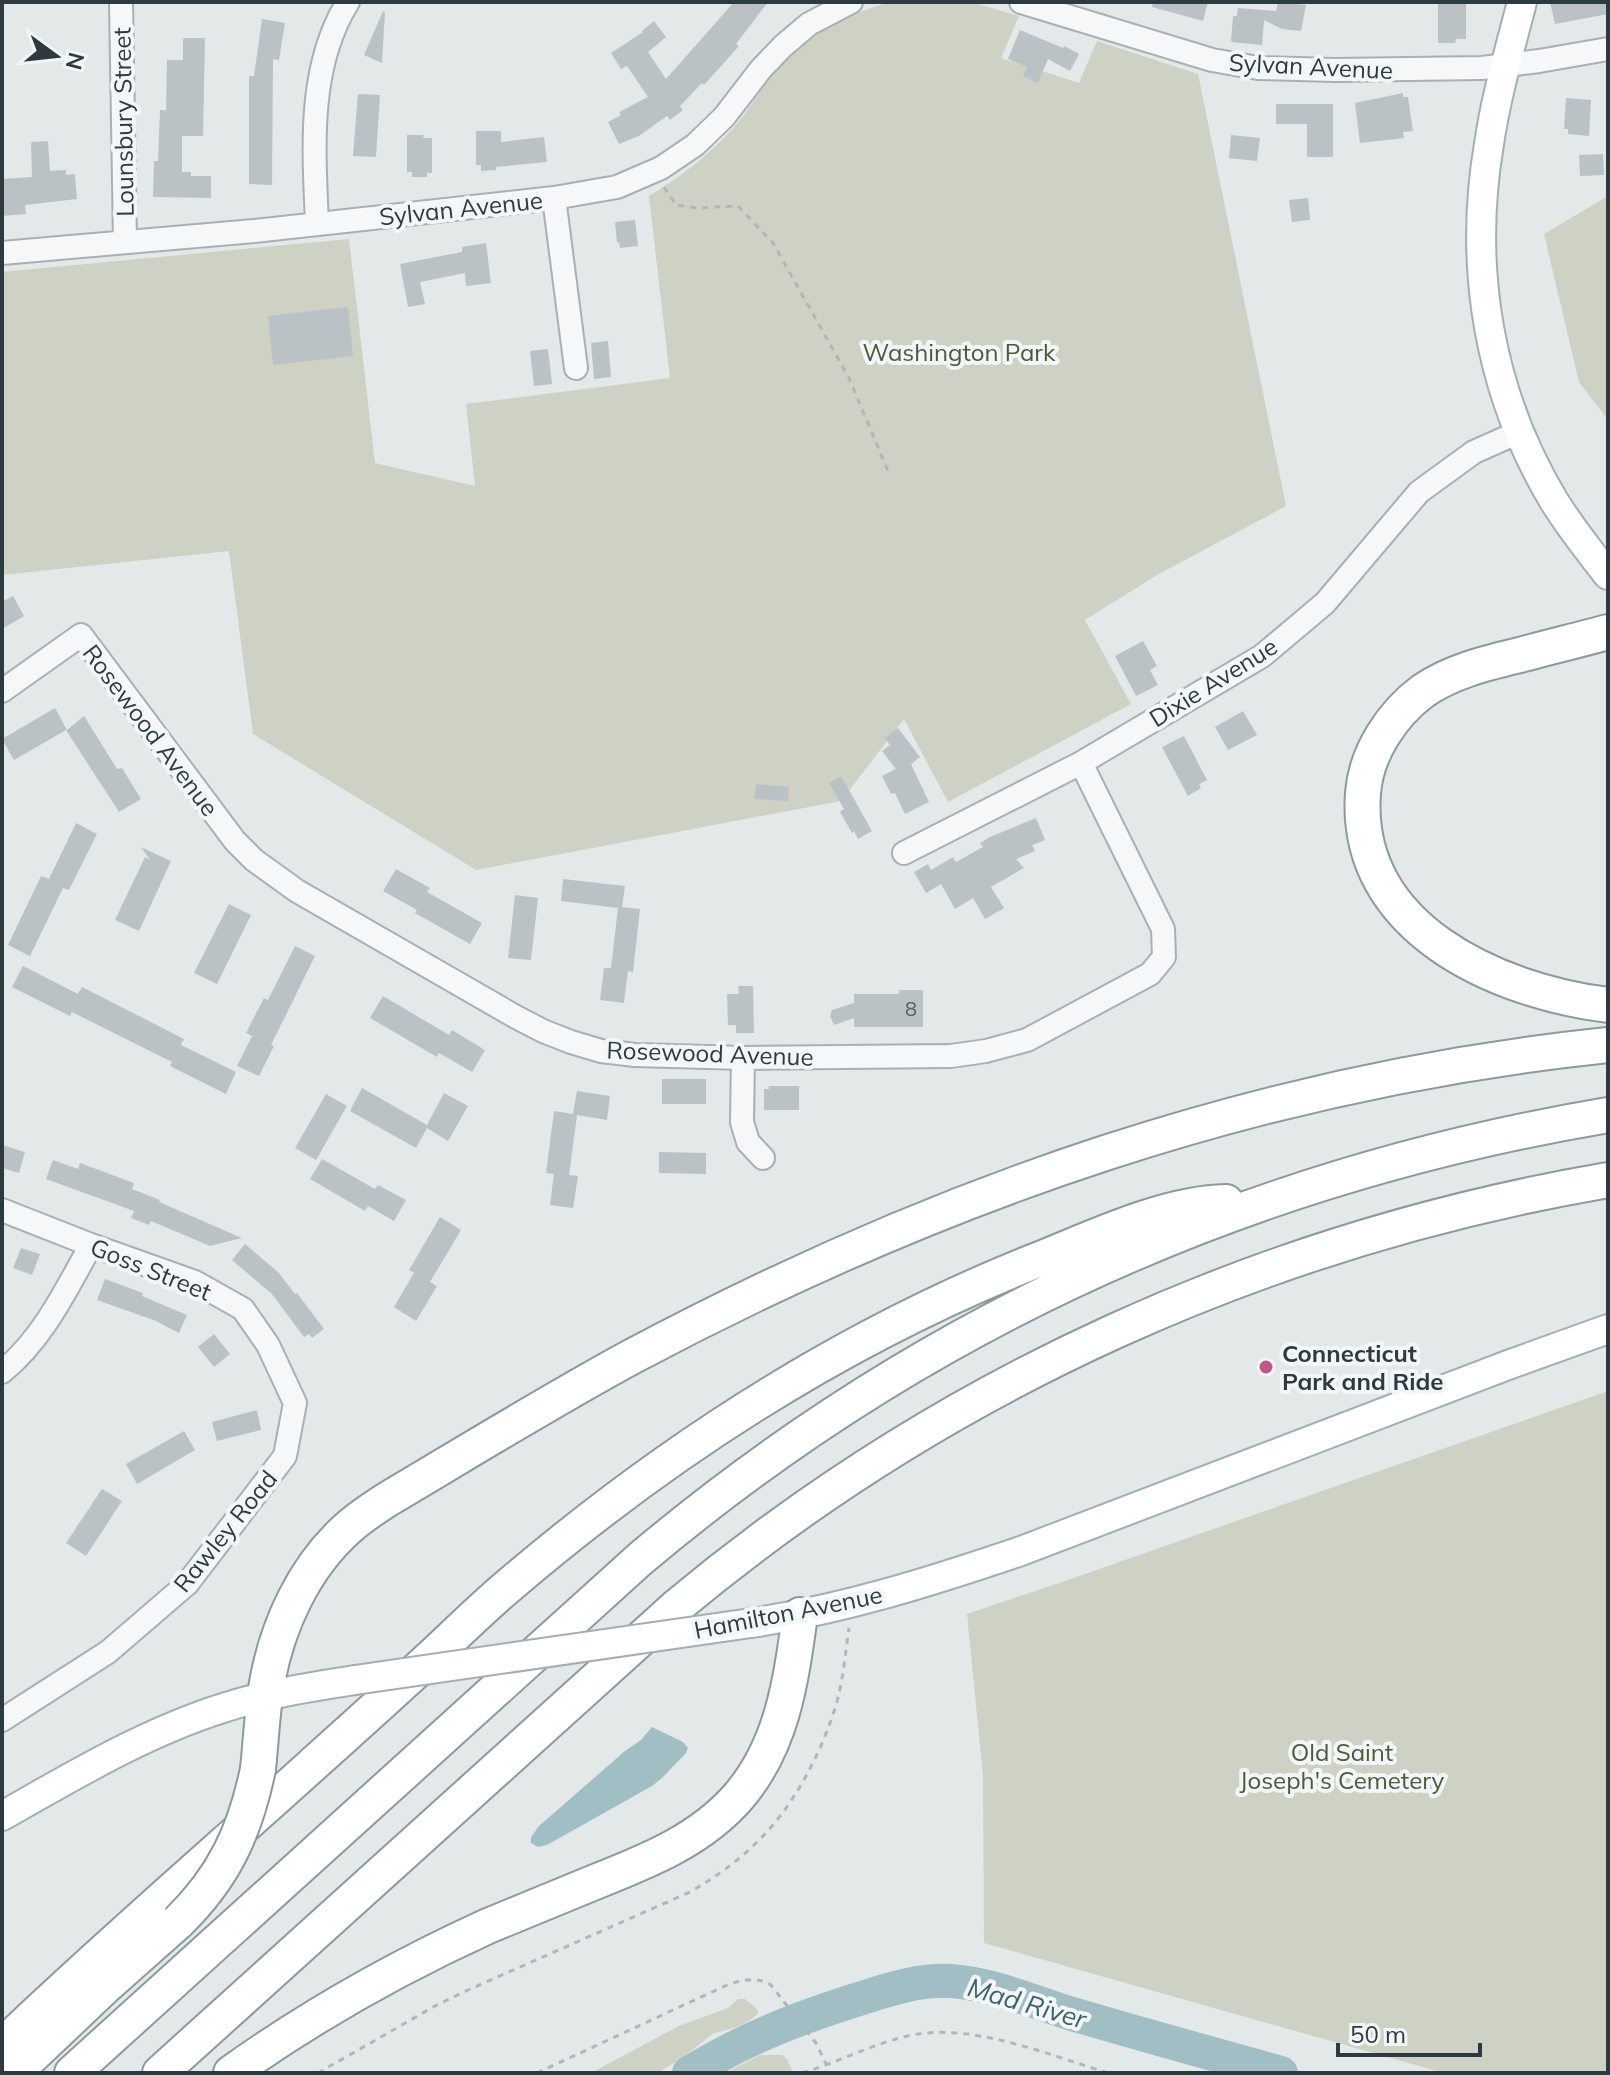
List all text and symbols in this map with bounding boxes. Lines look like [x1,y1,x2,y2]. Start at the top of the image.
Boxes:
north arrow [16,16,96,96]
street label: Lounsbury Street [106,27,140,217]
street label: Sylvan Avenue [1228,47,1394,85]
text: N [60,50,91,73]
street label: Sylvan Avenue [378,185,544,231]
park label: Washington Park [863,337,1056,367]
street label: Dixie Avenue [1144,631,1282,733]
street label: Rosewood Avenue [77,638,225,822]
house number: 8 [905,996,917,1021]
street label: Rosewood Avenue [606,1034,814,1072]
street label: Goss Street [86,1231,216,1307]
place label: Connecticut Park and Ride [1282,1338,1444,1396]
marker: Connecticut Park and Ride [1257,1358,1275,1376]
street label: Rawley Road [167,1464,283,1598]
street label: Hamilton Avenue [691,1579,885,1645]
park label: Old Saint Joseph's Cemetery [1240,1737,1445,1795]
water label: Mad River [964,1970,1092,2036]
scale bar [1338,2007,1480,2057]
text: 50 m [1350,2019,1406,2049]

